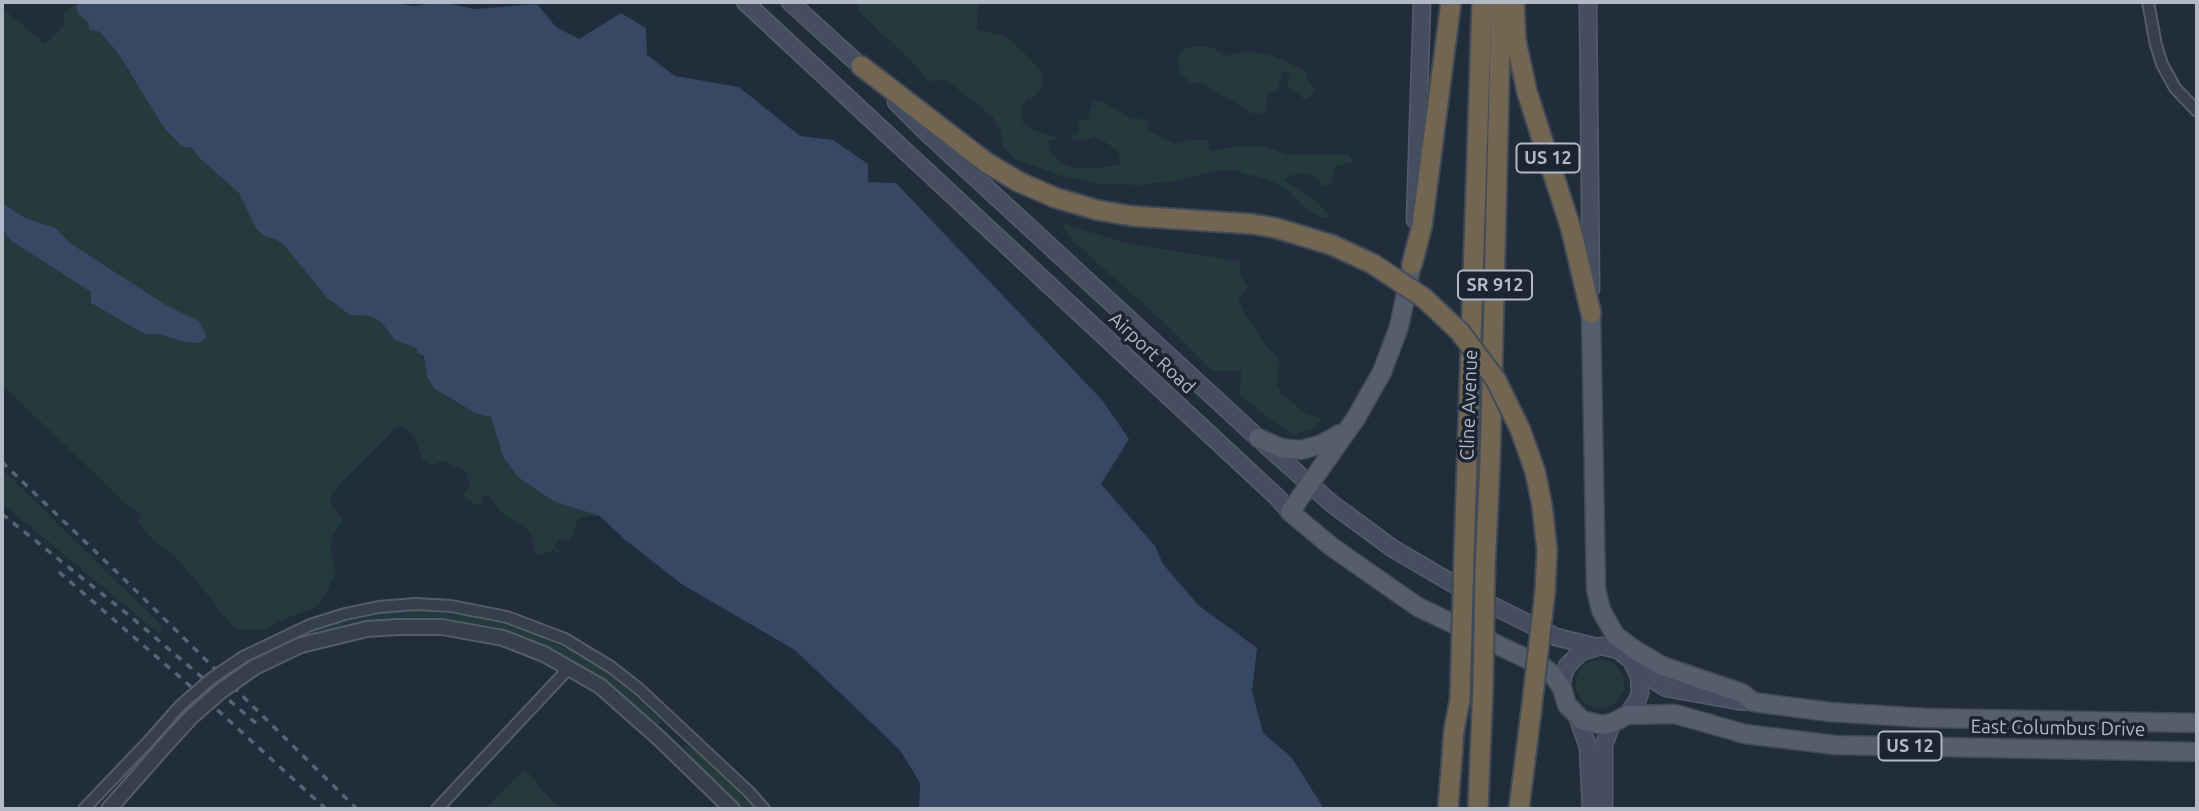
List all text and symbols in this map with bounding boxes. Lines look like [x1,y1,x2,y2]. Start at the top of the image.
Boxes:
road number: US 12 [1516,144,1580,173]
road number: SR 912 [1458,270,1532,300]
street label: Airport Road [1104,307,1200,399]
street label: Cline Avenue [1456,349,1482,461]
street label: East Columbus Drive [1970,715,2146,741]
road number: US 12 [1878,732,1941,760]

